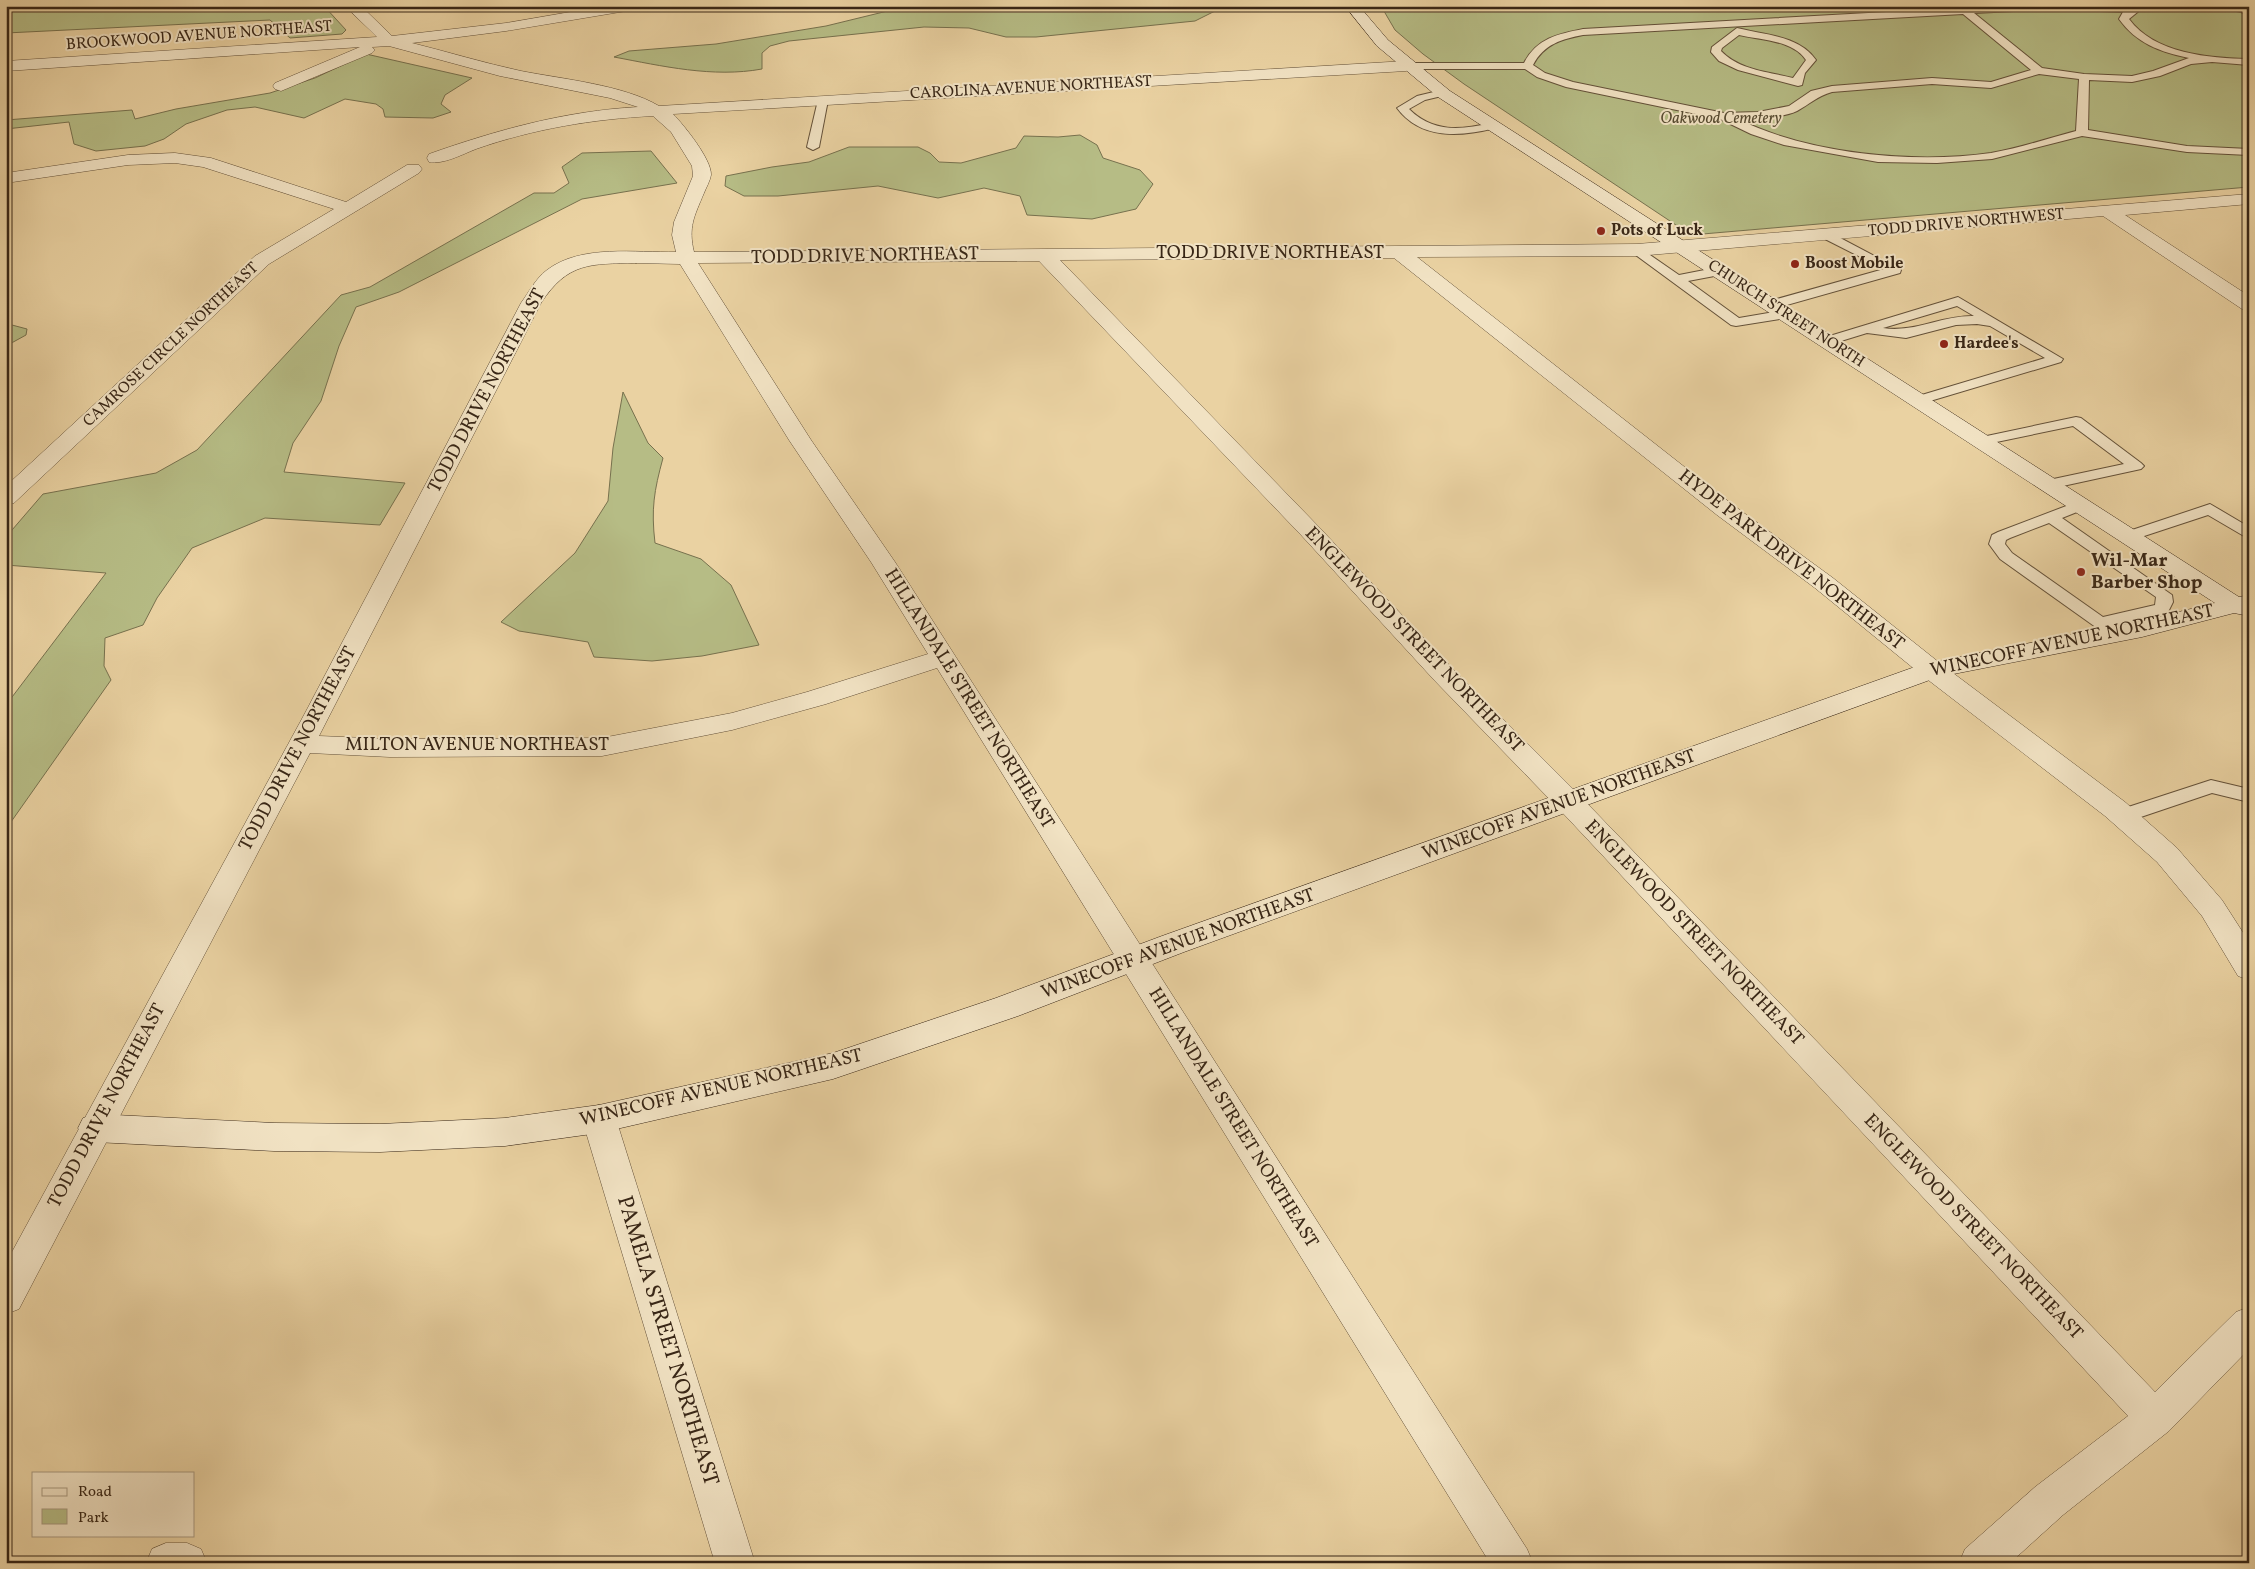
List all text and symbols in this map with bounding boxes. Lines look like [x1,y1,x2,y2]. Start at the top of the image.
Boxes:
street label: BROOKWOOD AVENUE NORTHEAST [65,16,333,56]
street label: CAROLINA AVENUE NORTHEAST [909,71,1153,105]
park label: Oakwood Cemetery [1660,108,1782,130]
street label: TODD DRIVE NORTHWEST [1867,203,2065,243]
place label: Pots of Luck [1611,220,1703,242]
marker: Pots of Luck [1595,225,1607,237]
street label: TODD DRIVE NORTHEAST [1156,240,1384,266]
street label: TODD DRIVE NORTHEAST [751,241,979,271]
place label: Boost Mobile [1805,253,1904,275]
street label: CHURCH STREET NORTH [1703,255,1869,373]
street label: CAMROSE CIRCLE NORTHEAST [78,258,264,432]
marker: Boost Mobile [1789,258,1801,270]
street label: TODD DRIVE NORTHEAST [422,284,552,498]
place label: Hardee's [1954,333,2019,355]
marker: Hardee's [1938,338,1950,350]
street label: HYDE PARK DRIVE NORTHEAST [1673,463,1909,657]
street label: ENGLEWOOD STREET NORTHEAST [1299,521,1529,759]
place label: Wil-Mar Barber Shop [2091,548,2202,596]
street label: HILLANDALE STREET NORTHEAST [878,564,1060,834]
marker: Wil-Mar Barber Shop [2075,566,2087,578]
street label: WINECOFF AVENUE NORTHEAST [1928,598,2216,684]
street label: TODD DRIVE NORTHEAST [233,642,363,856]
street label: MILTON AVENUE NORTHEAST [345,732,609,758]
street label: WINECOFF AVENUE NORTHEAST [1419,743,1699,867]
street label: ENGLEWOOD STREET NORTHEAST [1579,814,1809,1052]
street label: WINECOFF AVENUE NORTHEAST [1038,882,1318,1006]
street label: HILLANDALE STREET NORTHEAST [1142,983,1324,1253]
street label: TODD DRIVE NORTHEAST [42,999,172,1213]
street label: WINECOFF AVENUE NORTHEAST [577,1043,865,1133]
street label: ENGLEWOOD STREET NORTHEAST [1858,1108,2088,1346]
street label: PAMELA STREET NORTHEAST [608,1192,726,1490]
legend [32,1472,195,1536]
text: Road [78,1482,112,1503]
text: Park [78,1508,109,1529]

